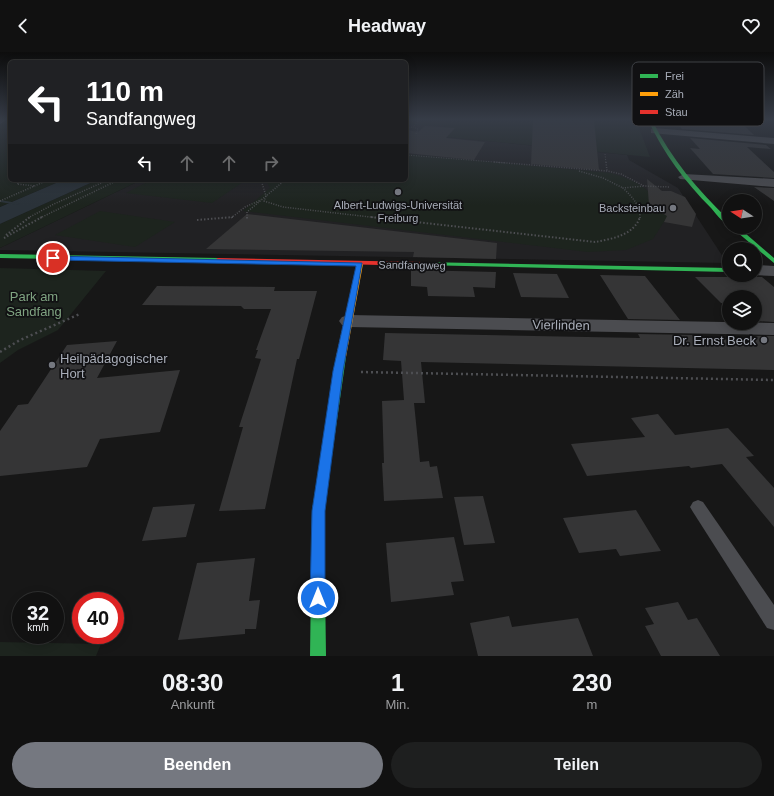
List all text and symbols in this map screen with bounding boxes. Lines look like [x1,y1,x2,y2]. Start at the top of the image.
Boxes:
icon: back [12,15,34,37]
icon: heart [740,15,762,37]
text: Headway [348,16,426,36]
legend [632,62,764,126]
text: Frei [665,70,684,82]
icon: left [20,76,72,128]
text: 110 m [86,76,164,107]
text: Zäh [665,88,684,100]
text: Stau [665,106,688,118]
text: Sandfangweg [86,109,196,129]
icon: left [134,152,156,174]
icon: ahead [176,152,198,174]
icon: ahead [218,152,240,174]
icon: right [260,152,282,174]
marker: Albert-Ludwigs-Universität Freiburg [393,187,403,197]
north arrow [722,194,762,234]
map controls [722,194,762,330]
place label: Albert-Ludwigs-Universität Freiburg [334,199,462,224]
place label: Backsteinbau [599,202,665,214]
marker: Backsteinbau [668,203,678,213]
pin [36,241,70,275]
button: search [722,242,762,282]
icon: arrive [42,247,64,269]
street label: Sandfangweg [378,258,446,272]
park label: Park am Sandfang [6,289,62,319]
button: layers [722,290,762,330]
street label: Vierlinden [532,317,590,333]
place label: Dr. Ernst Beck [673,333,757,348]
marker: Dr. Ernst Beck [759,335,769,345]
place label: Heilpädagogischer Hort [60,351,168,381]
marker: Heilpädagogischer Hort [47,360,57,370]
position arrow [297,577,339,619]
speed limit sign: 40 [72,592,124,644]
text: 32 [27,602,49,624]
text: km/h [27,622,49,633]
text: 08:30 [162,669,223,696]
text: 1 [391,669,404,696]
text: 230 [572,669,612,696]
text: Ankunft [171,697,215,712]
text: Min. [385,697,410,712]
text: m [587,697,597,712]
button: Beenden [12,742,383,788]
button: Teilen [391,742,762,788]

